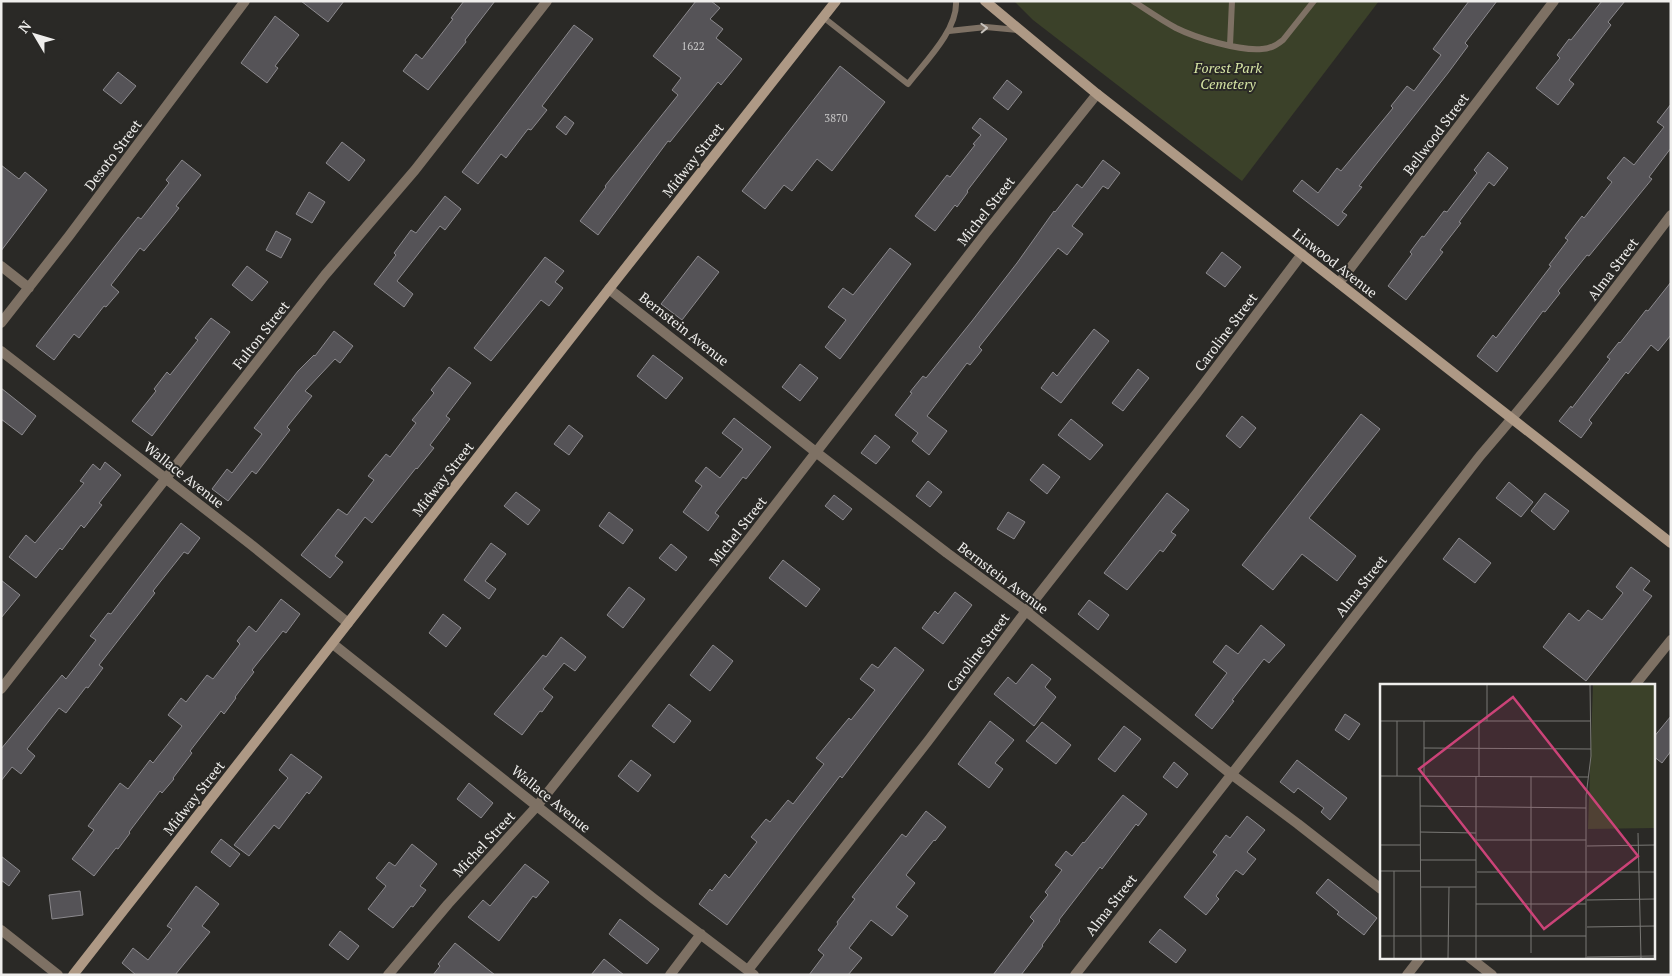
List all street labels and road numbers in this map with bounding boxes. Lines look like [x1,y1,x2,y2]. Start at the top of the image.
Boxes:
street label: Bellwood Street [1398,88,1473,179]
street label: Desoto Street [80,115,146,194]
street label: Midway Street [658,118,728,201]
street label: Michel Street [953,171,1019,249]
street label: Linwood Avenue [1289,224,1382,302]
street label: Alma Street [1583,233,1643,304]
street label: Bernstein Avenue [635,288,733,370]
street label: Caroline Street [1190,288,1262,375]
street label: Fulton Street [228,296,294,373]
street label: Wallace Avenue [140,437,228,512]
street label: Midway Street [408,437,478,520]
street label: Michel Street [705,491,771,569]
street label: Bernstein Avenue [954,537,1053,618]
street label: Alma Street [1330,550,1391,621]
street label: Caroline Street [942,608,1014,695]
street label: Midway Street [159,756,229,839]
street label: Wallace Avenue [508,761,595,837]
street label: Michel Street [448,806,519,881]
street label: Alma Street [1080,869,1141,940]

